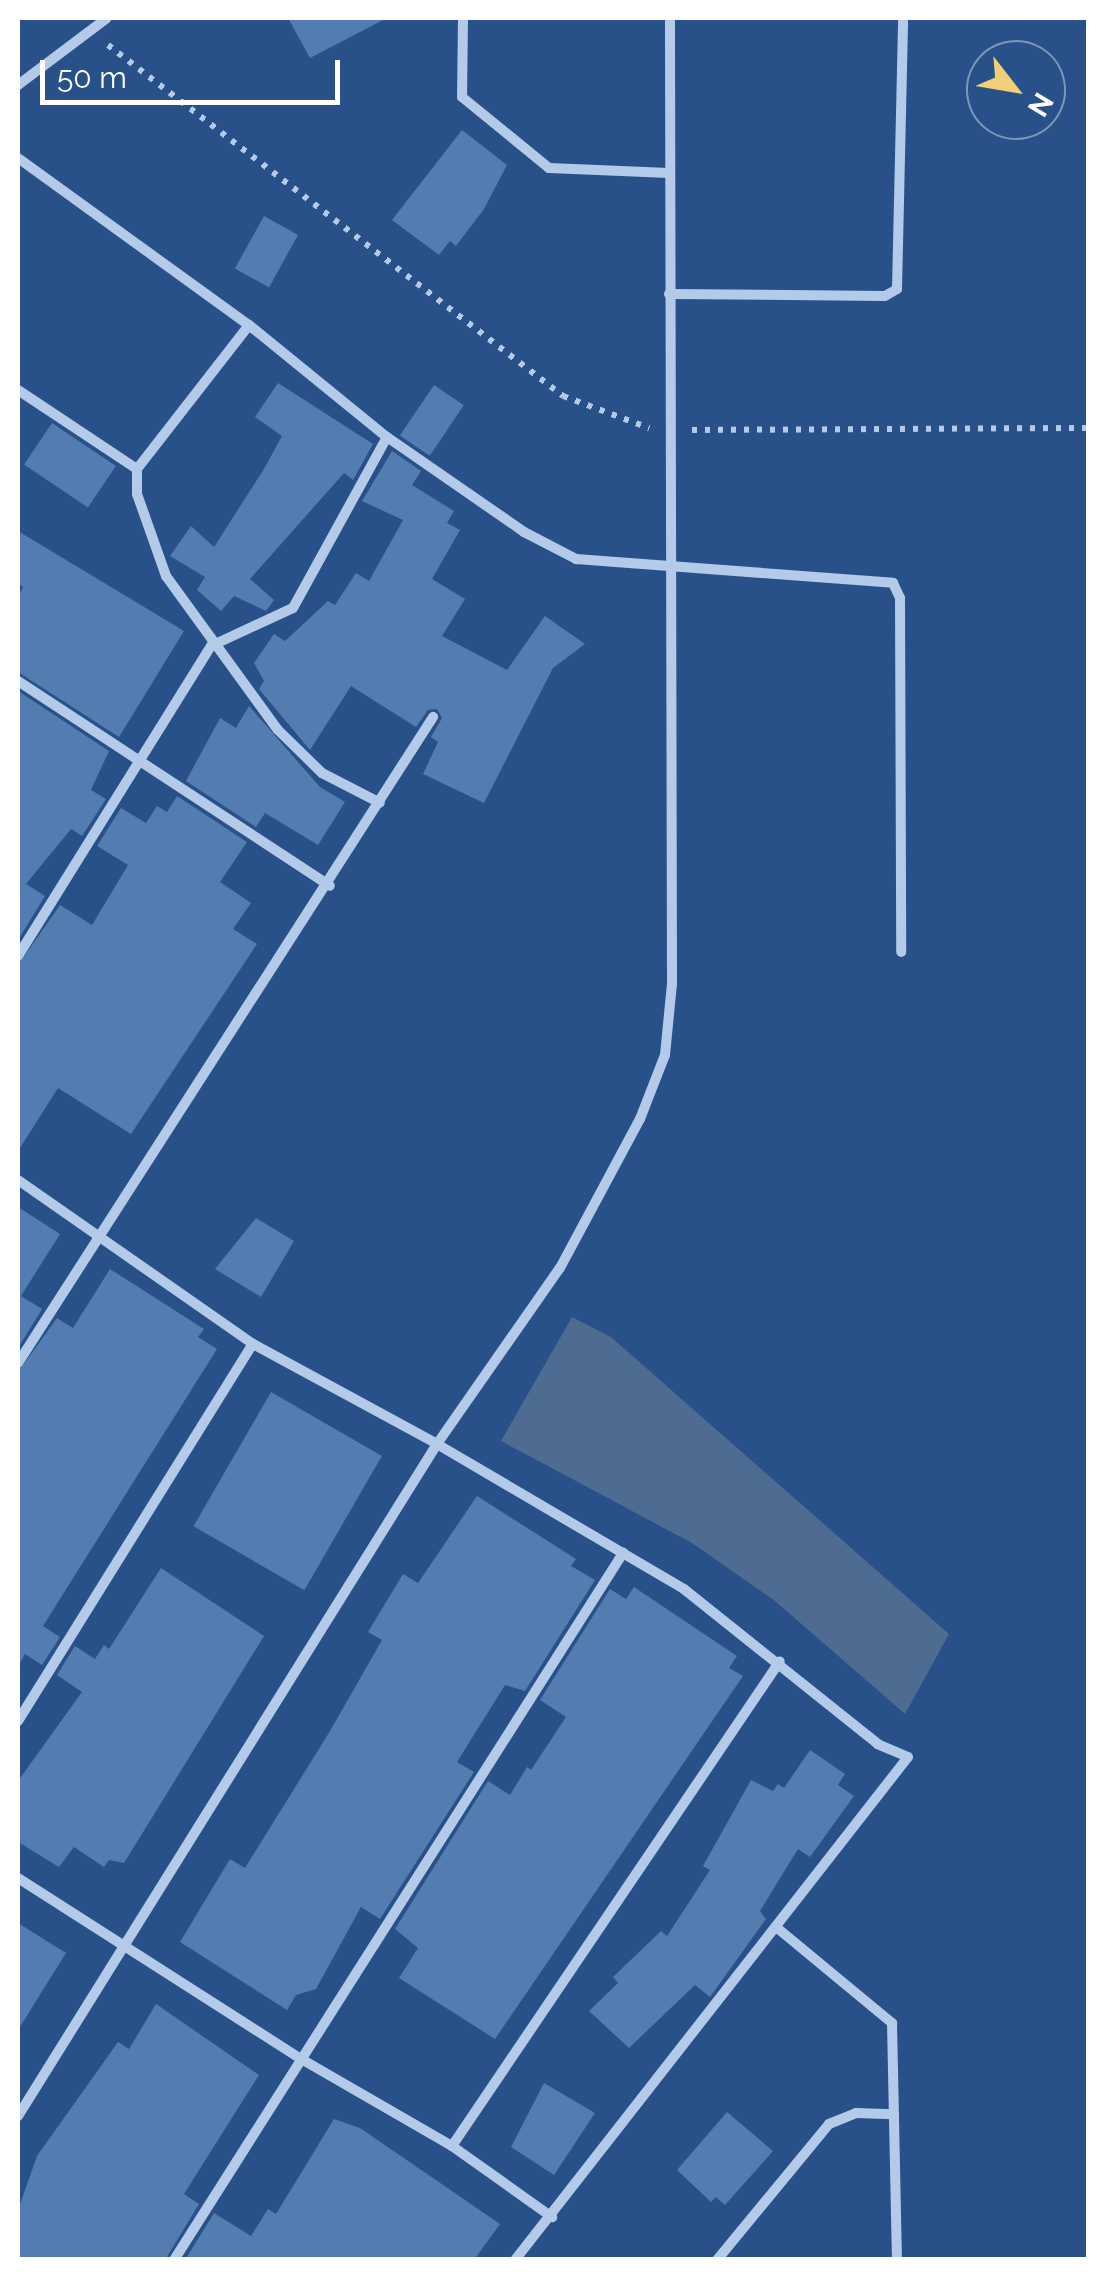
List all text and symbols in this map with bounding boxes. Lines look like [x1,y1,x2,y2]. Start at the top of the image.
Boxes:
scale bar [45,40,345,102]
north arrow [966,40,1066,140]
text: 50 m [57,60,127,95]
text: N [1021,87,1060,122]

